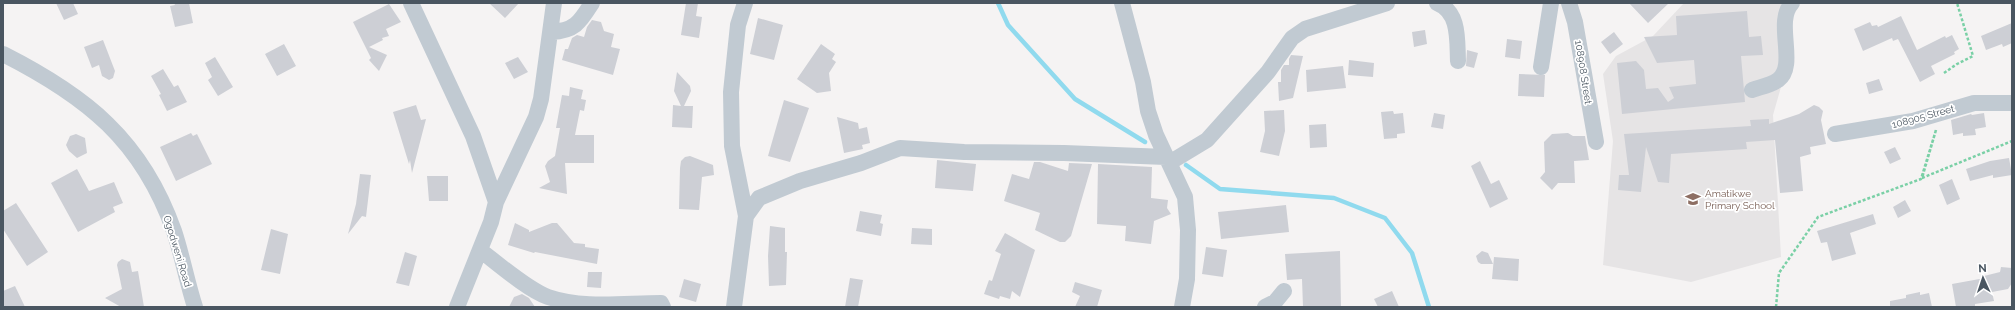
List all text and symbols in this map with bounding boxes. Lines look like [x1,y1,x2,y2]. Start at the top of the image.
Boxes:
street label: 108908 Street [1573,39,1594,105]
street label: 108905 Street [1891,103,1956,130]
place label: Amatikwe Primary School [1705,188,1775,211]
school or university icon: Amatikwe Primary School [1684,190,1702,208]
street label: Ogodweni Road [161,214,194,288]
north arrow [1963,258,2003,298]
text: N [1978,262,1987,275]

